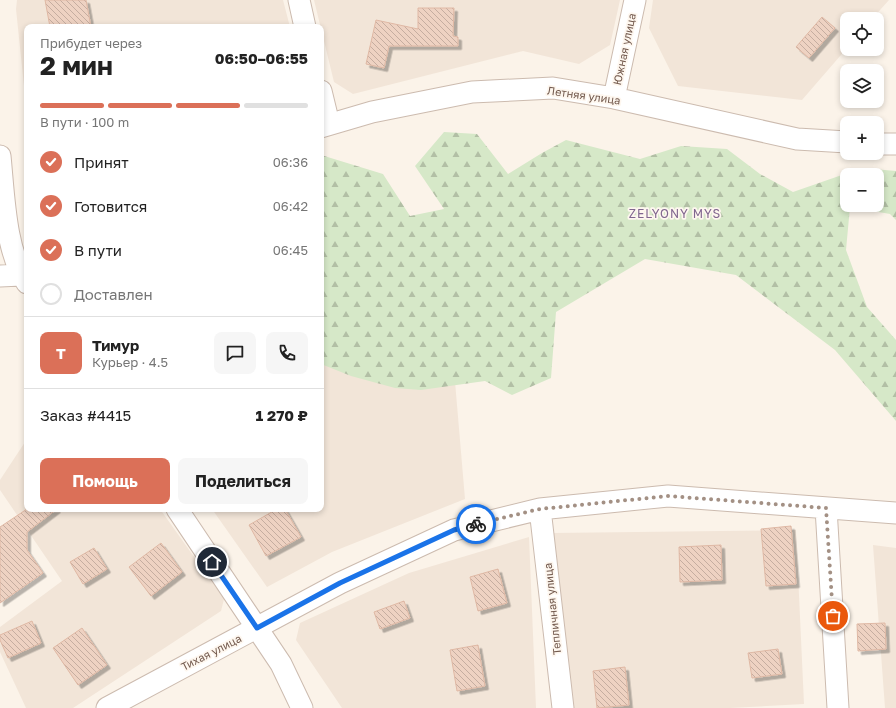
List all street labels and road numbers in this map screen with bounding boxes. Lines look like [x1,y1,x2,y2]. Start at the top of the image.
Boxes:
street label: Южная улица [610,12,638,86]
street label: Летняя улица [547,83,621,107]
street label: Тепличная улица [541,562,563,656]
street label: Тихая улица [179,631,243,673]

